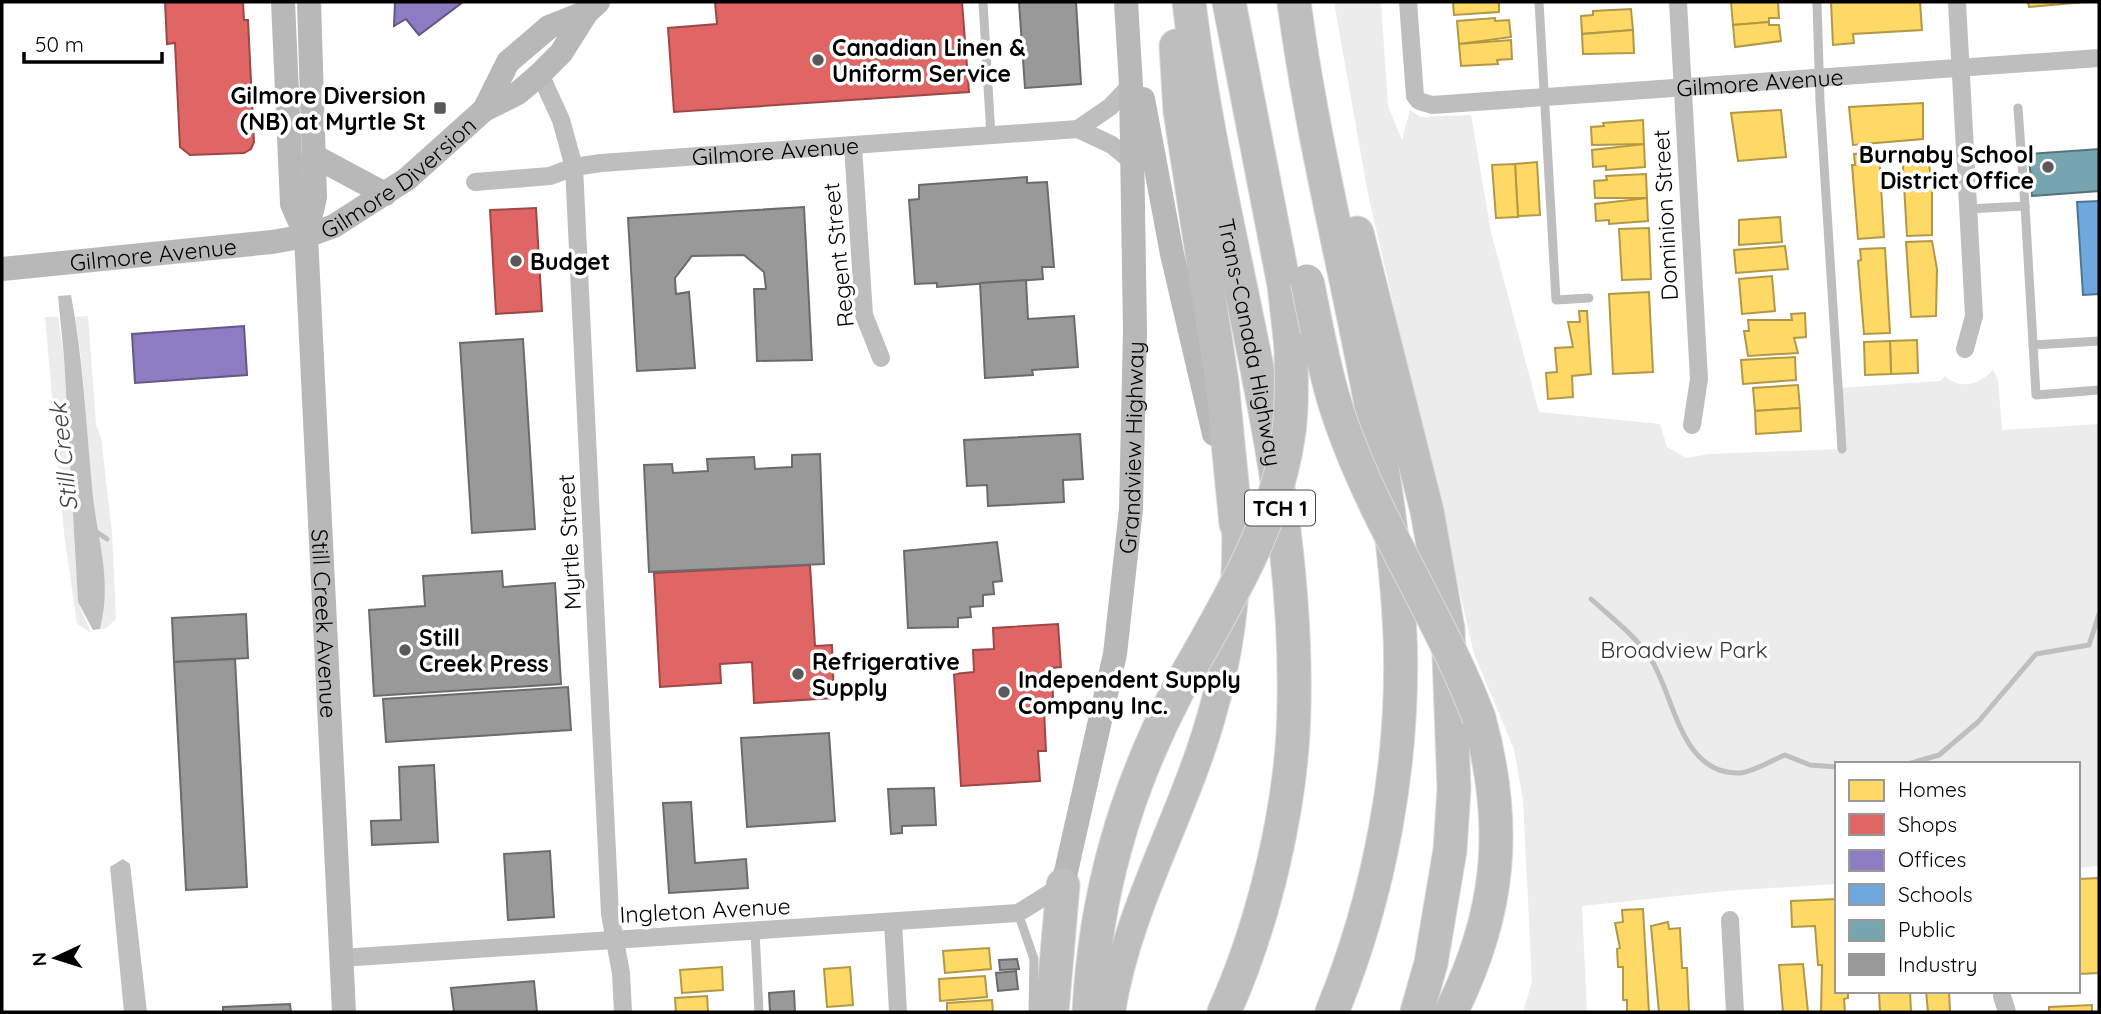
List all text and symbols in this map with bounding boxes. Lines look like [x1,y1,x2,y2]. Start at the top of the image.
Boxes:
scale bar [24,21,163,65]
text: 50 m [35,31,84,57]
place label: Canadian Linen & Uniform Service [832,33,1026,88]
marker: Canadian Linen & Uniform Service [810,52,826,68]
street label: Gilmore Avenue [1675,62,1844,102]
place label: Gilmore Diversion (NB) at Myrtle St [230,81,426,136]
marker: Gilmore Diversion (NB) at Myrtle St [432,100,448,116]
street label: Gilmore Diversion [317,110,482,244]
street label: Dominion Street [1646,129,1684,301]
street label: Gilmore Avenue [691,130,860,171]
place label: Burnaby School District Office [1859,140,2034,195]
marker: Burnaby School District Office [2040,159,2056,175]
street label: Regent Street [816,181,860,329]
street label: Trans-Canada Highway [1212,216,1289,468]
street label: Gilmore Avenue [68,231,238,277]
place label: Budget [530,247,610,276]
marker: Budget [508,253,524,269]
street label: Grandview Highway [1112,341,1149,555]
water label: Still Creek [42,399,84,513]
street label: Myrtle Street [551,473,587,611]
road number: TCH 1 [1245,490,1315,526]
street label: Still Creek Avenue [306,528,344,719]
place label: Still Creek Press [419,623,549,678]
park label: Broadview Park [1600,635,1768,664]
marker: Still Creek Press [397,642,413,658]
place label: Refrigerative Supply [812,647,960,702]
place label: Independent Supply Company Inc. [1018,665,1241,720]
marker: Refrigerative Supply [790,666,806,682]
marker: Independent Supply Company Inc. [996,684,1012,700]
legend [1835,762,2080,993]
text: Homes [1898,776,1967,802]
text: Shops [1898,811,1957,837]
text: Offices [1898,846,1966,872]
text: Schools [1898,881,1973,907]
street label: Ingleton Avenue [619,891,791,929]
text: Public [1898,916,1955,942]
north arrow [21,923,91,993]
text: N [27,951,51,967]
text: Industry [1898,951,1977,977]

